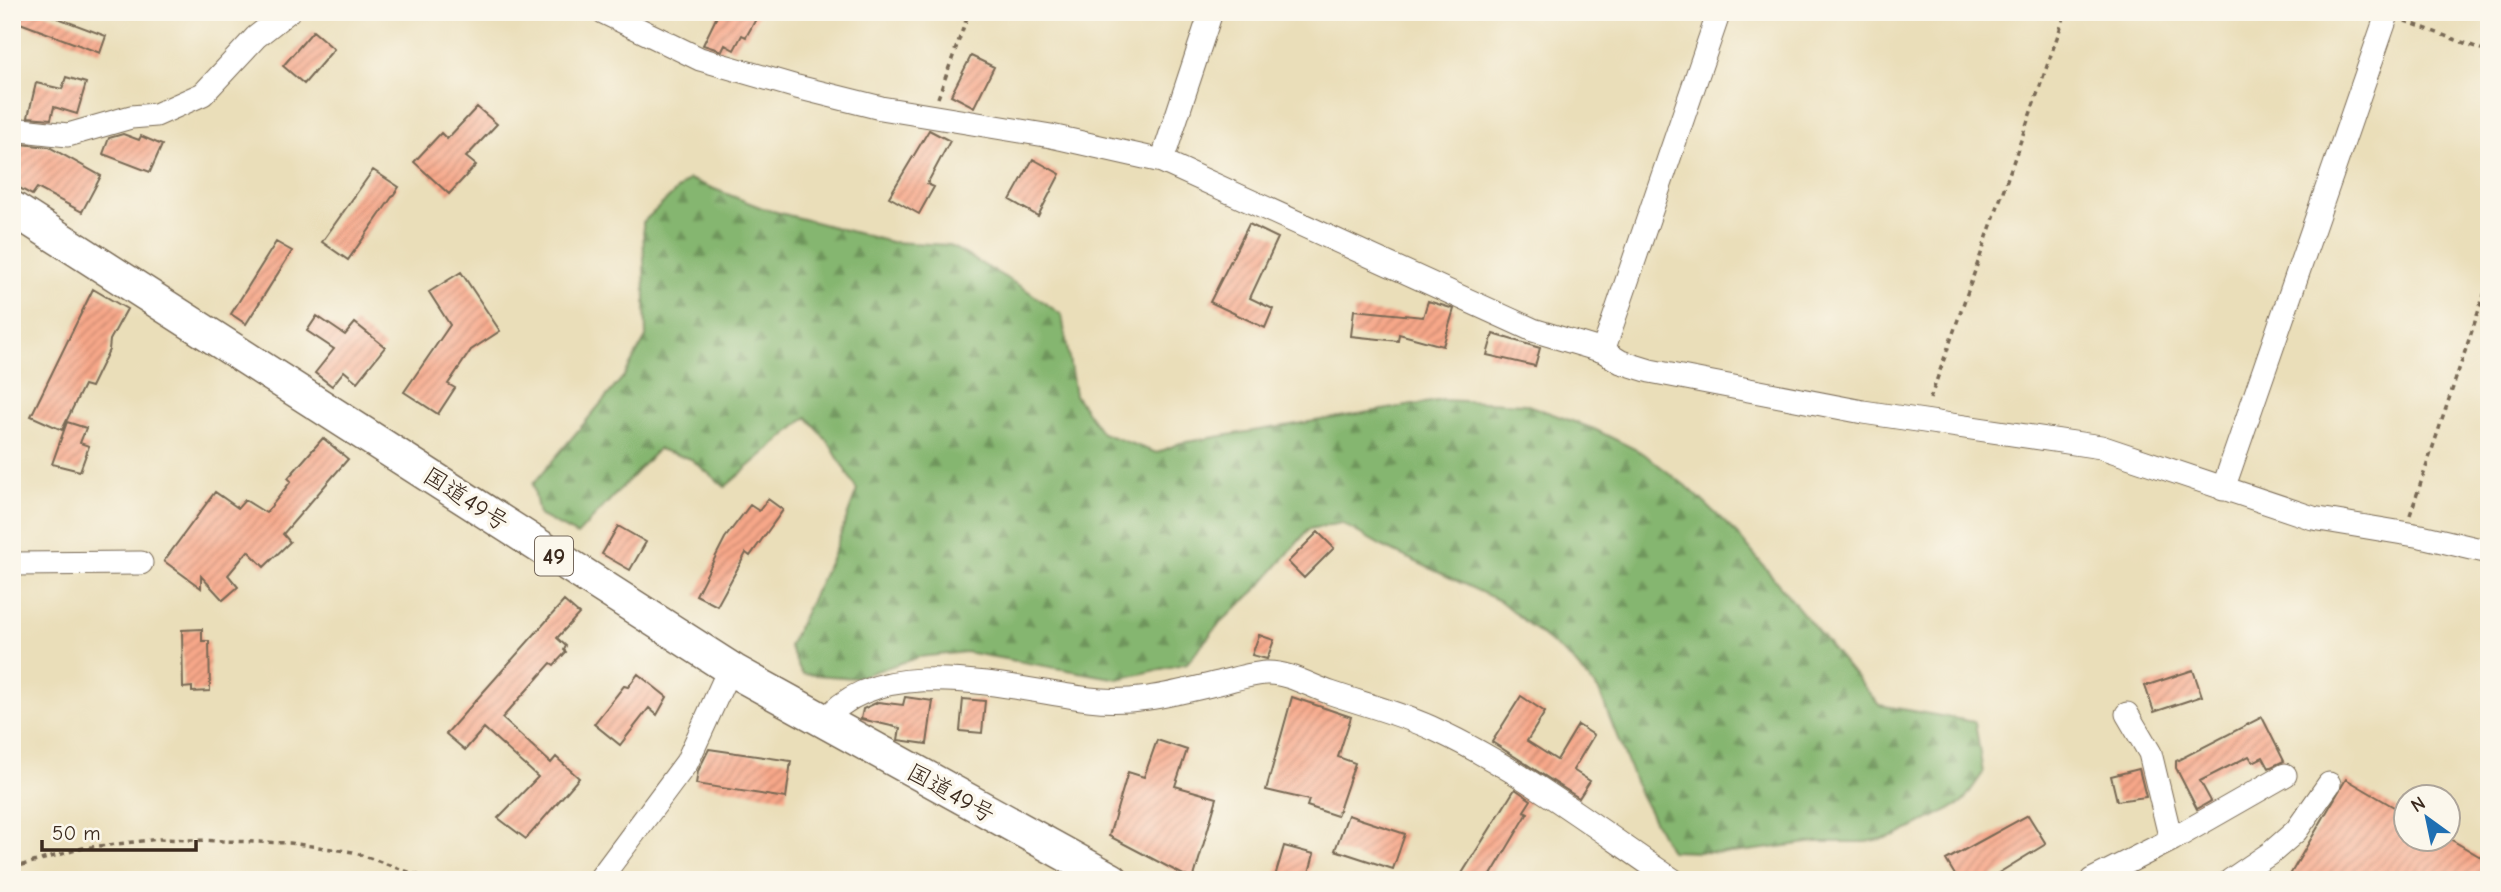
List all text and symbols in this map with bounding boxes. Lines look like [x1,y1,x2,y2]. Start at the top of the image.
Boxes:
street label: 国道49号 [418,461,514,537]
road number: 49 [535,536,573,576]
street label: 国道49号 [902,757,1000,829]
north arrow [2392,784,2462,854]
text: N [2407,792,2429,817]
scale bar [42,808,196,852]
text: 50 m [52,821,101,845]

